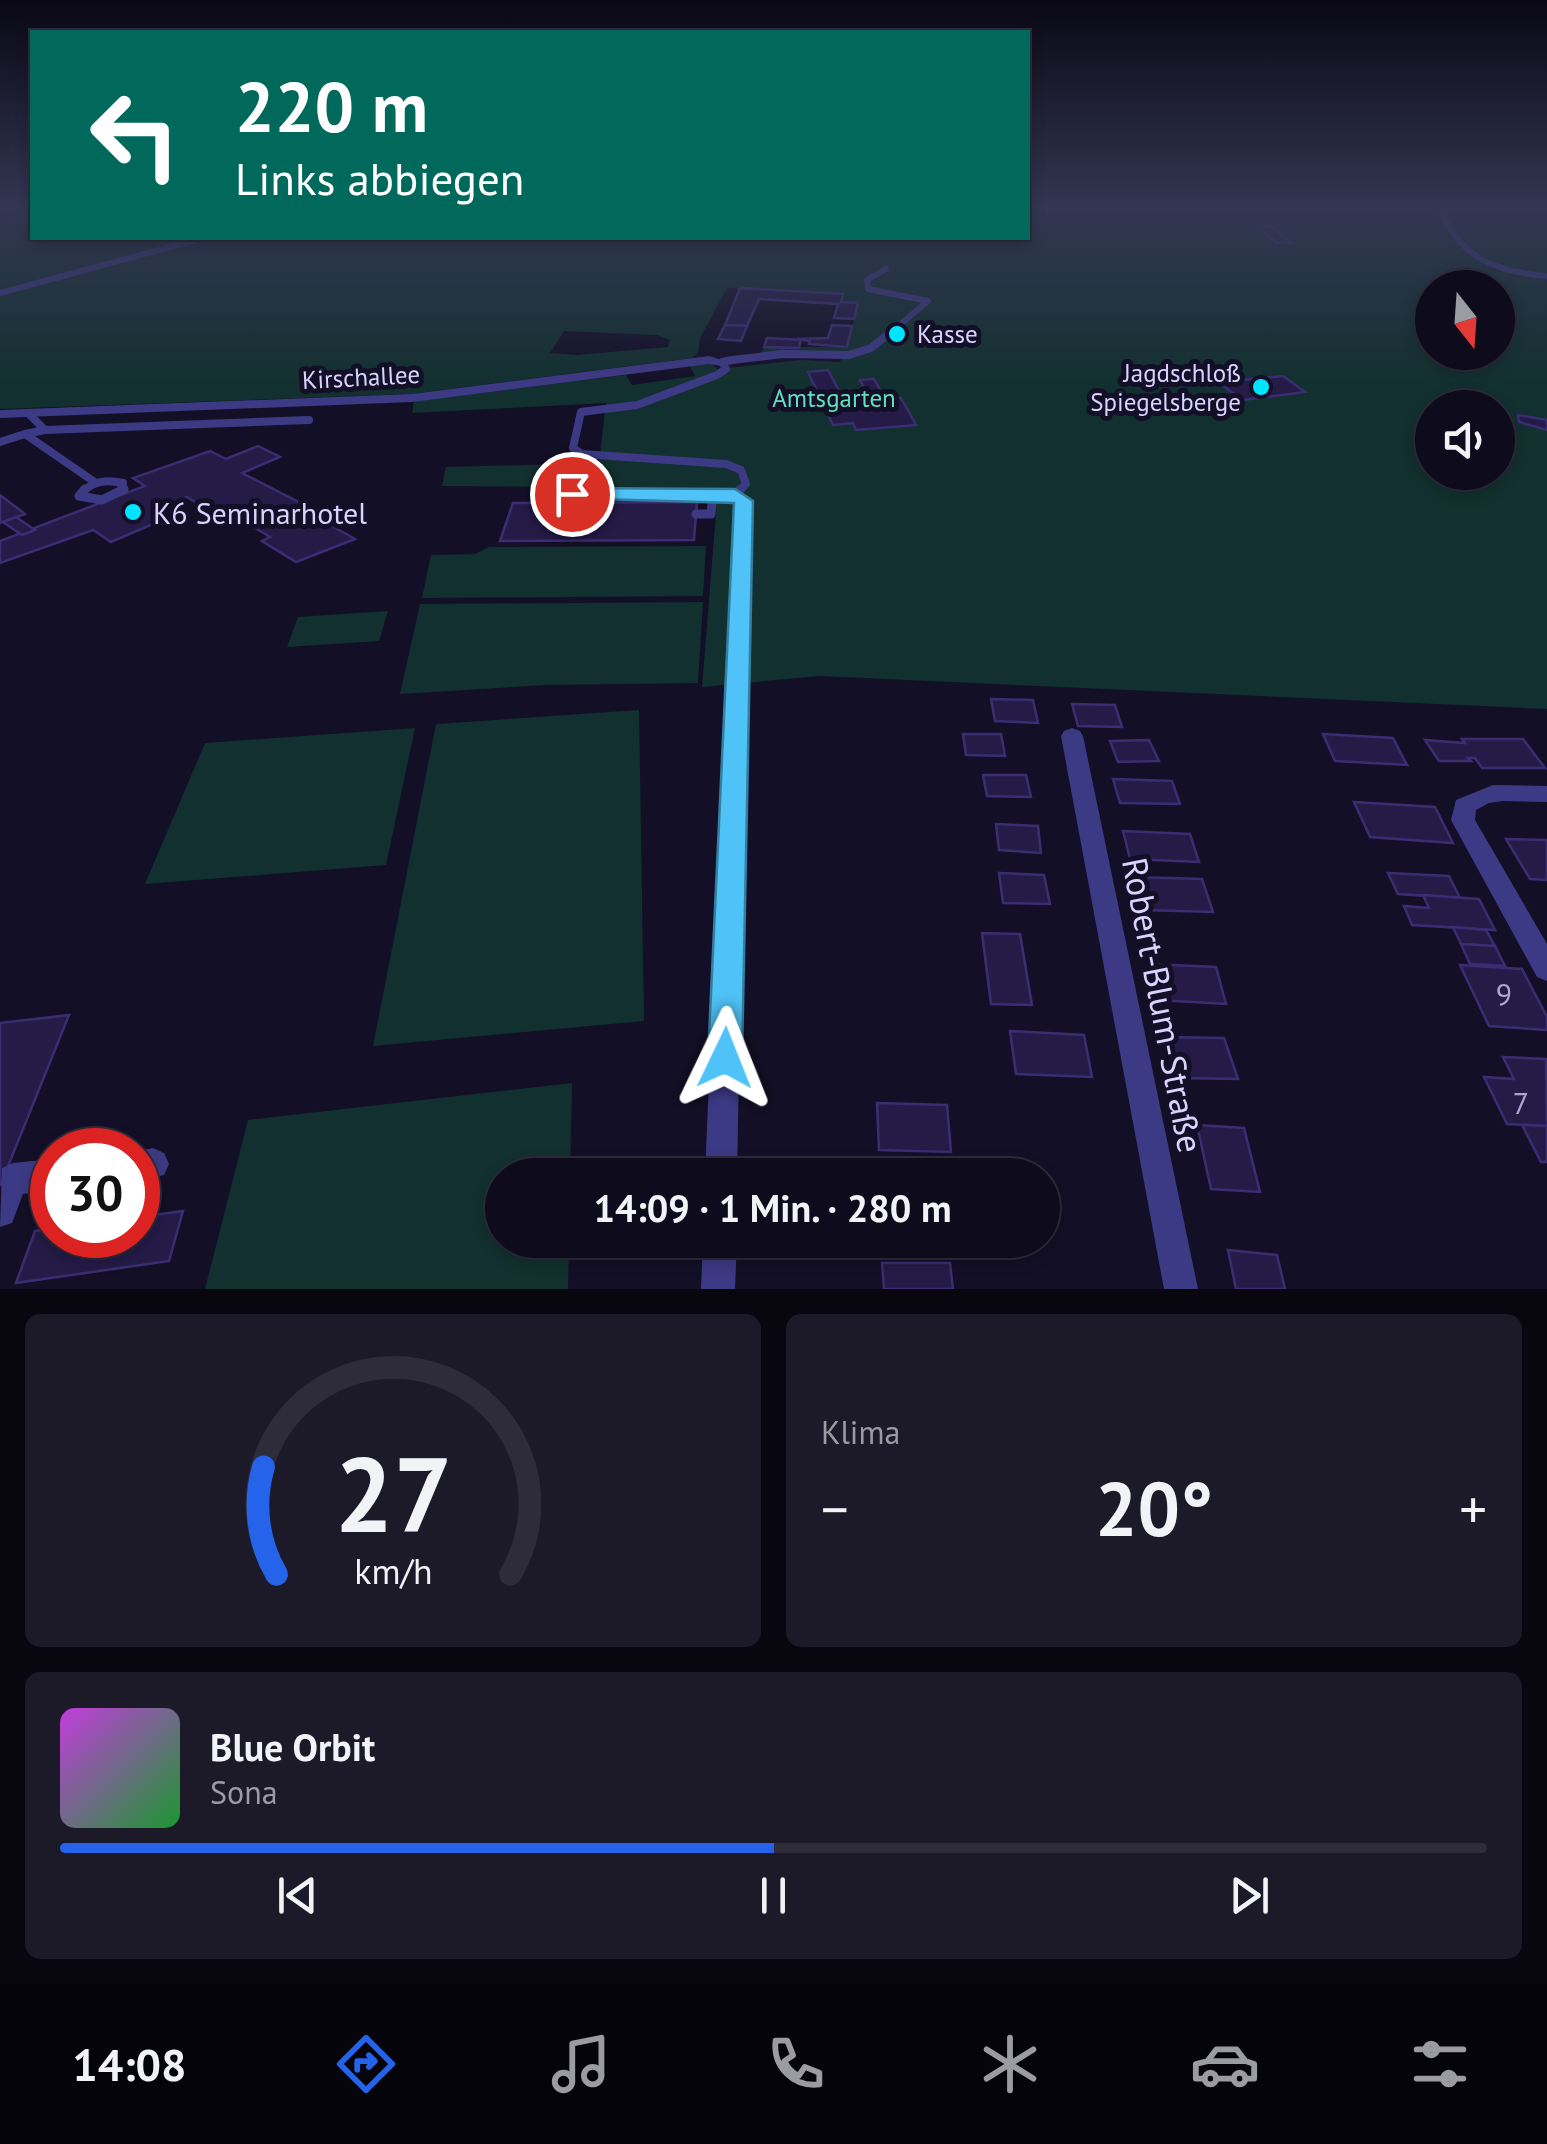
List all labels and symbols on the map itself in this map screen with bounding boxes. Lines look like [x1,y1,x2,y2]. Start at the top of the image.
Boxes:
north arrow [1415,270,1515,370]
place label: Kasse [917,318,978,350]
marker: Kasse [886,323,908,345]
place label: Jagdschloß Spiegelsberge [1090,357,1241,418]
street label: Kirschallee [301,358,421,396]
marker: Jagdschloß Spiegelsberge [1250,376,1272,398]
park label: Amtsgarten [772,382,896,414]
pin [530,452,615,537]
place label: K6 Seminarhotel [153,493,367,532]
marker: K6 Seminarhotel [122,501,144,523]
street label: Robert-Blum-Straße [1112,854,1214,1156]
house number: 9 [1496,974,1512,1013]
position arrow [673,1006,777,1110]
house number: 7 [1513,1083,1529,1122]
speed limit sign: 30 [30,1128,160,1258]

